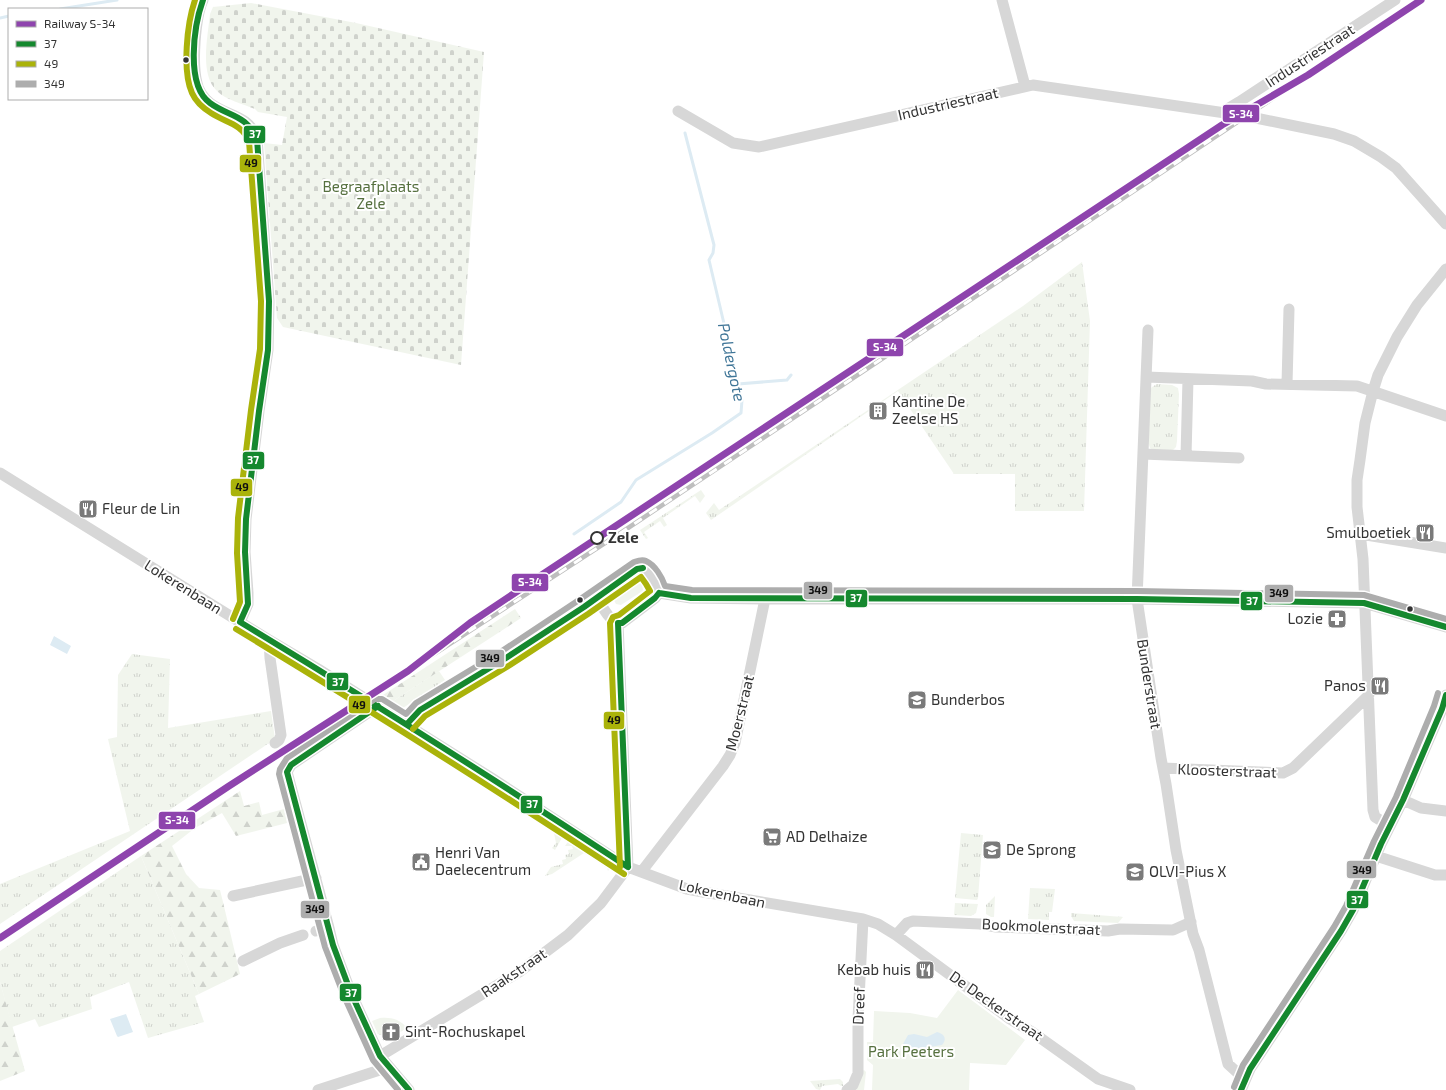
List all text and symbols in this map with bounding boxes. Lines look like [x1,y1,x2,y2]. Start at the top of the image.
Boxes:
legend [8,8,148,100]
text: Railway S-34 [44,16,116,30]
street label: Industriestraat [1262,20,1358,91]
text: 37 [44,36,57,50]
unlabelled marker [181,55,191,65]
text: 49 [44,56,58,70]
text: 349 [44,76,65,90]
street label: Industriestraat [896,83,1000,123]
line badge: S-34 [1222,104,1260,123]
text: S-34 [1229,107,1253,120]
line badge: 37 [243,125,266,144]
text: 37 [249,127,261,140]
line badge: 49 [239,154,262,173]
text: 49 [244,156,258,169]
park label: Begraafplaats Zele [323,177,419,212]
water label: Poldergote [715,321,750,403]
line badge: S-34 [866,338,904,357]
text: S-34 [873,340,897,353]
place label: Kantine De Zeelse HS [892,392,965,427]
building icon: Kantine De Zeelse HS [867,400,889,422]
line badge: 37 [242,451,265,470]
text: 37 [247,453,259,466]
line badge: 49 [230,478,253,497]
text: 49 [235,480,249,493]
restaurant icon: Fleur de Lin [77,498,99,520]
place label: Fleur de Lin [102,499,180,517]
restaurant icon: Smulboetiek [1414,522,1436,544]
place label: Smulboetiek [1326,523,1411,541]
place label: Zele [608,528,639,546]
marker: Zele [590,531,604,545]
street label: Lokerenbaan [141,555,226,617]
line badge: S-34 [511,573,549,592]
text: S-34 [518,575,542,588]
line badge: 349 [803,581,833,600]
text: 349 [808,583,828,596]
line badge: 349 [1264,584,1294,603]
text: 349 [1269,586,1289,599]
line badge: 37 [845,589,868,608]
text: 37 [850,591,862,604]
line badge: 37 [1240,591,1263,611]
text: 37 [1246,594,1258,607]
unlabelled marker [575,595,585,605]
unlabelled marker [1405,604,1415,614]
pharmacy icon: Lozie [1326,608,1348,630]
place label: Lozie [1287,609,1323,627]
street label: Bunderstraat [1134,638,1166,730]
line badge: 349 [475,649,505,668]
text: 349 [480,651,500,664]
line badge: 37 [326,672,349,691]
street label: Moerstraat [721,673,757,752]
text: 37 [332,675,344,688]
restaurant icon: Panos [1369,675,1391,697]
place label: Panos [1324,676,1366,694]
school or university icon: Bunderbos [906,689,928,711]
place label: Bunderbos [931,690,1005,708]
line badge: 49 [348,695,371,714]
text: 49 [352,698,366,711]
line badge: 49 [603,711,625,730]
text: 49 [607,713,621,726]
street label: Kloosterstraat [1177,759,1277,781]
line badge: 37 [520,795,543,814]
text: 37 [526,797,538,810]
line badge: S-34 [158,811,196,830]
text: S-34 [165,813,189,826]
supermarket icon: AD Delhaize [761,826,783,848]
place label: AD Delhaize [786,827,867,845]
school or university icon: De Sprong [981,839,1003,861]
place label: De Sprong [1006,840,1077,858]
place label: Henri Van Daelecentrum [435,843,531,878]
public building icon: Henri Van Daelecentrum [410,851,432,873]
line badge: 349 [1346,860,1377,879]
school or university icon: OLVI-Pius X [1124,861,1146,883]
place label: OLVI-Pius X [1149,862,1227,880]
text: 349 [1352,863,1372,876]
street label: Lokerenbaan [677,875,767,911]
line badge: 37 [1346,890,1369,909]
text: 37 [1351,893,1363,906]
line badge: 349 [300,900,330,919]
text: 349 [305,902,325,915]
street label: Bookmolenstraat [981,914,1101,938]
street label: Raakstraat [477,944,550,1001]
restaurant icon: Kebab huis [914,959,936,981]
place label: Kebab huis [837,960,911,978]
street label: De Deckerstraat [946,966,1047,1044]
line badge: 37 [339,983,362,1002]
text: 37 [345,986,357,999]
street label: Dreef [848,987,868,1025]
church icon: Sint-Rochuskapel [380,1021,402,1043]
place label: Sint-Rochuskapel [405,1022,526,1040]
park label: Park Peeters [868,1042,954,1060]

